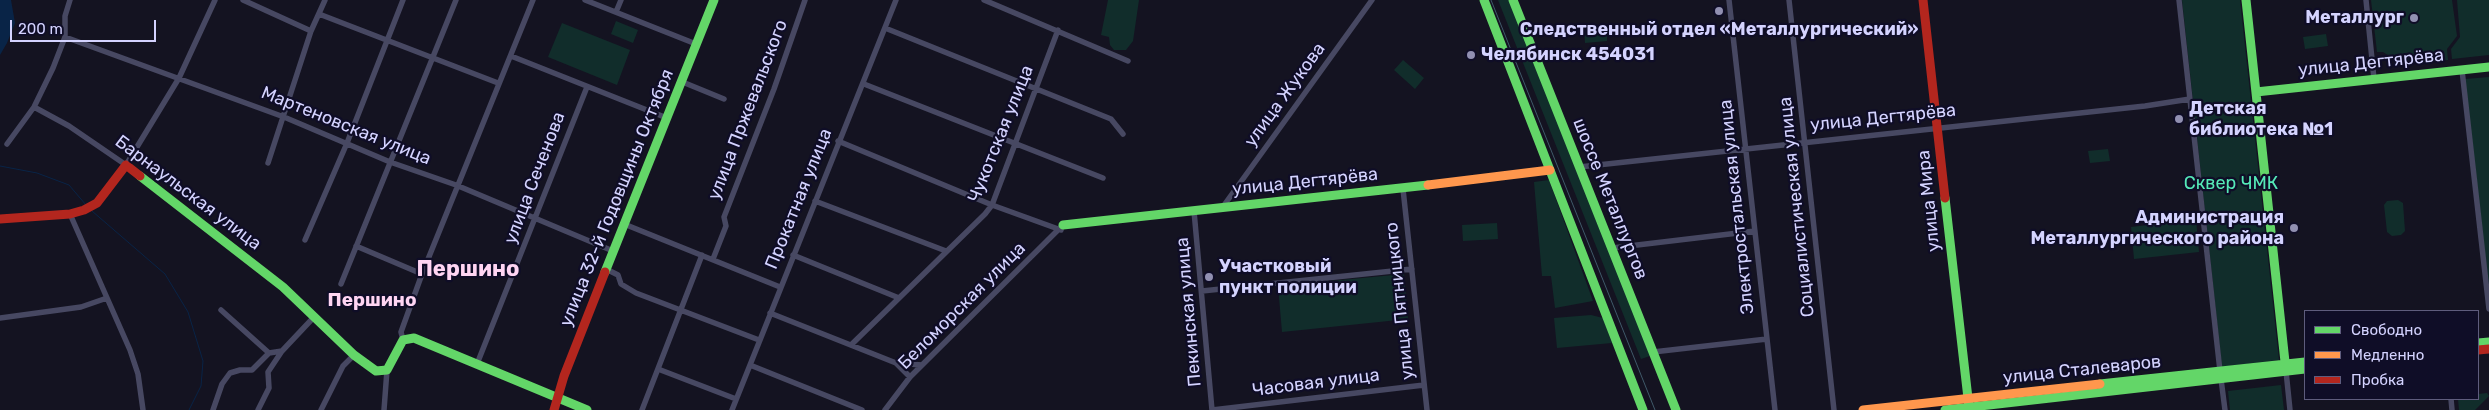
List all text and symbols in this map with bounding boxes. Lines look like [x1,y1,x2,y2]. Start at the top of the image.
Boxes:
marker: Следственный отдел «Металлургический» [1713,5,1725,17]
place label: Металлург [2305,7,2404,29]
scale bar [12,10,159,42]
marker: Металлург [2408,12,2420,24]
street label: улица Пржевальского [704,17,792,203]
place label: Следственный отдел «Металлургический» [1520,19,1918,41]
text: 200 m [18,20,63,38]
street label: улица Жукова [1240,39,1330,151]
place label: Челябинск 454031 [1481,44,1655,66]
street label: улица Дегтярёва [2297,45,2445,81]
marker: Челябинск 454031 [1465,49,1477,61]
street label: Чукотская улица [964,62,1038,206]
street label: улица 32-й Годовщины Октября [555,66,679,330]
street label: Мартеновская улица [258,82,434,170]
street label: Социалистическая улица [1775,96,1819,318]
place label: Детская библиотека №1 [2189,98,2333,140]
street label: Электростальская улица [1715,99,1759,315]
street label: улица Дегтярёва [1809,100,1957,136]
street label: улица Сеченова [500,109,570,247]
marker: Детская библиотека №1 [2173,113,2185,125]
street label: шоссе Металлургов [1568,115,1652,283]
street label: Прокатная улица [761,126,837,272]
street label: Барнаульская улица [111,131,265,255]
street label: улица Мира [1913,149,1945,253]
street label: улица Дегтярёва [1231,164,1379,200]
park label: Сквер ЧМК [2184,173,2278,195]
place label: Администрация Металлургического района [2030,207,2284,250]
street label: улица Пятницкого [1381,221,1419,381]
marker: Администрация Металлургического района [2288,222,2300,234]
street label: Пекинская улица [1172,236,1206,388]
street label: Беломорская улица [894,238,1030,374]
place label: Участковый пункт полиции [1219,256,1357,298]
district label: Першино [416,257,520,283]
marker: Участковый пункт полиции [1203,271,1215,283]
district label: Першино [327,290,417,312]
legend [2304,310,2479,400]
text: Свободно [2351,321,2422,339]
text: Медленно [2351,346,2424,364]
street label: улица Сталеваров [2002,351,2162,389]
street label: Часовая улица [1251,364,1381,402]
text: Пробка [2351,371,2404,389]

